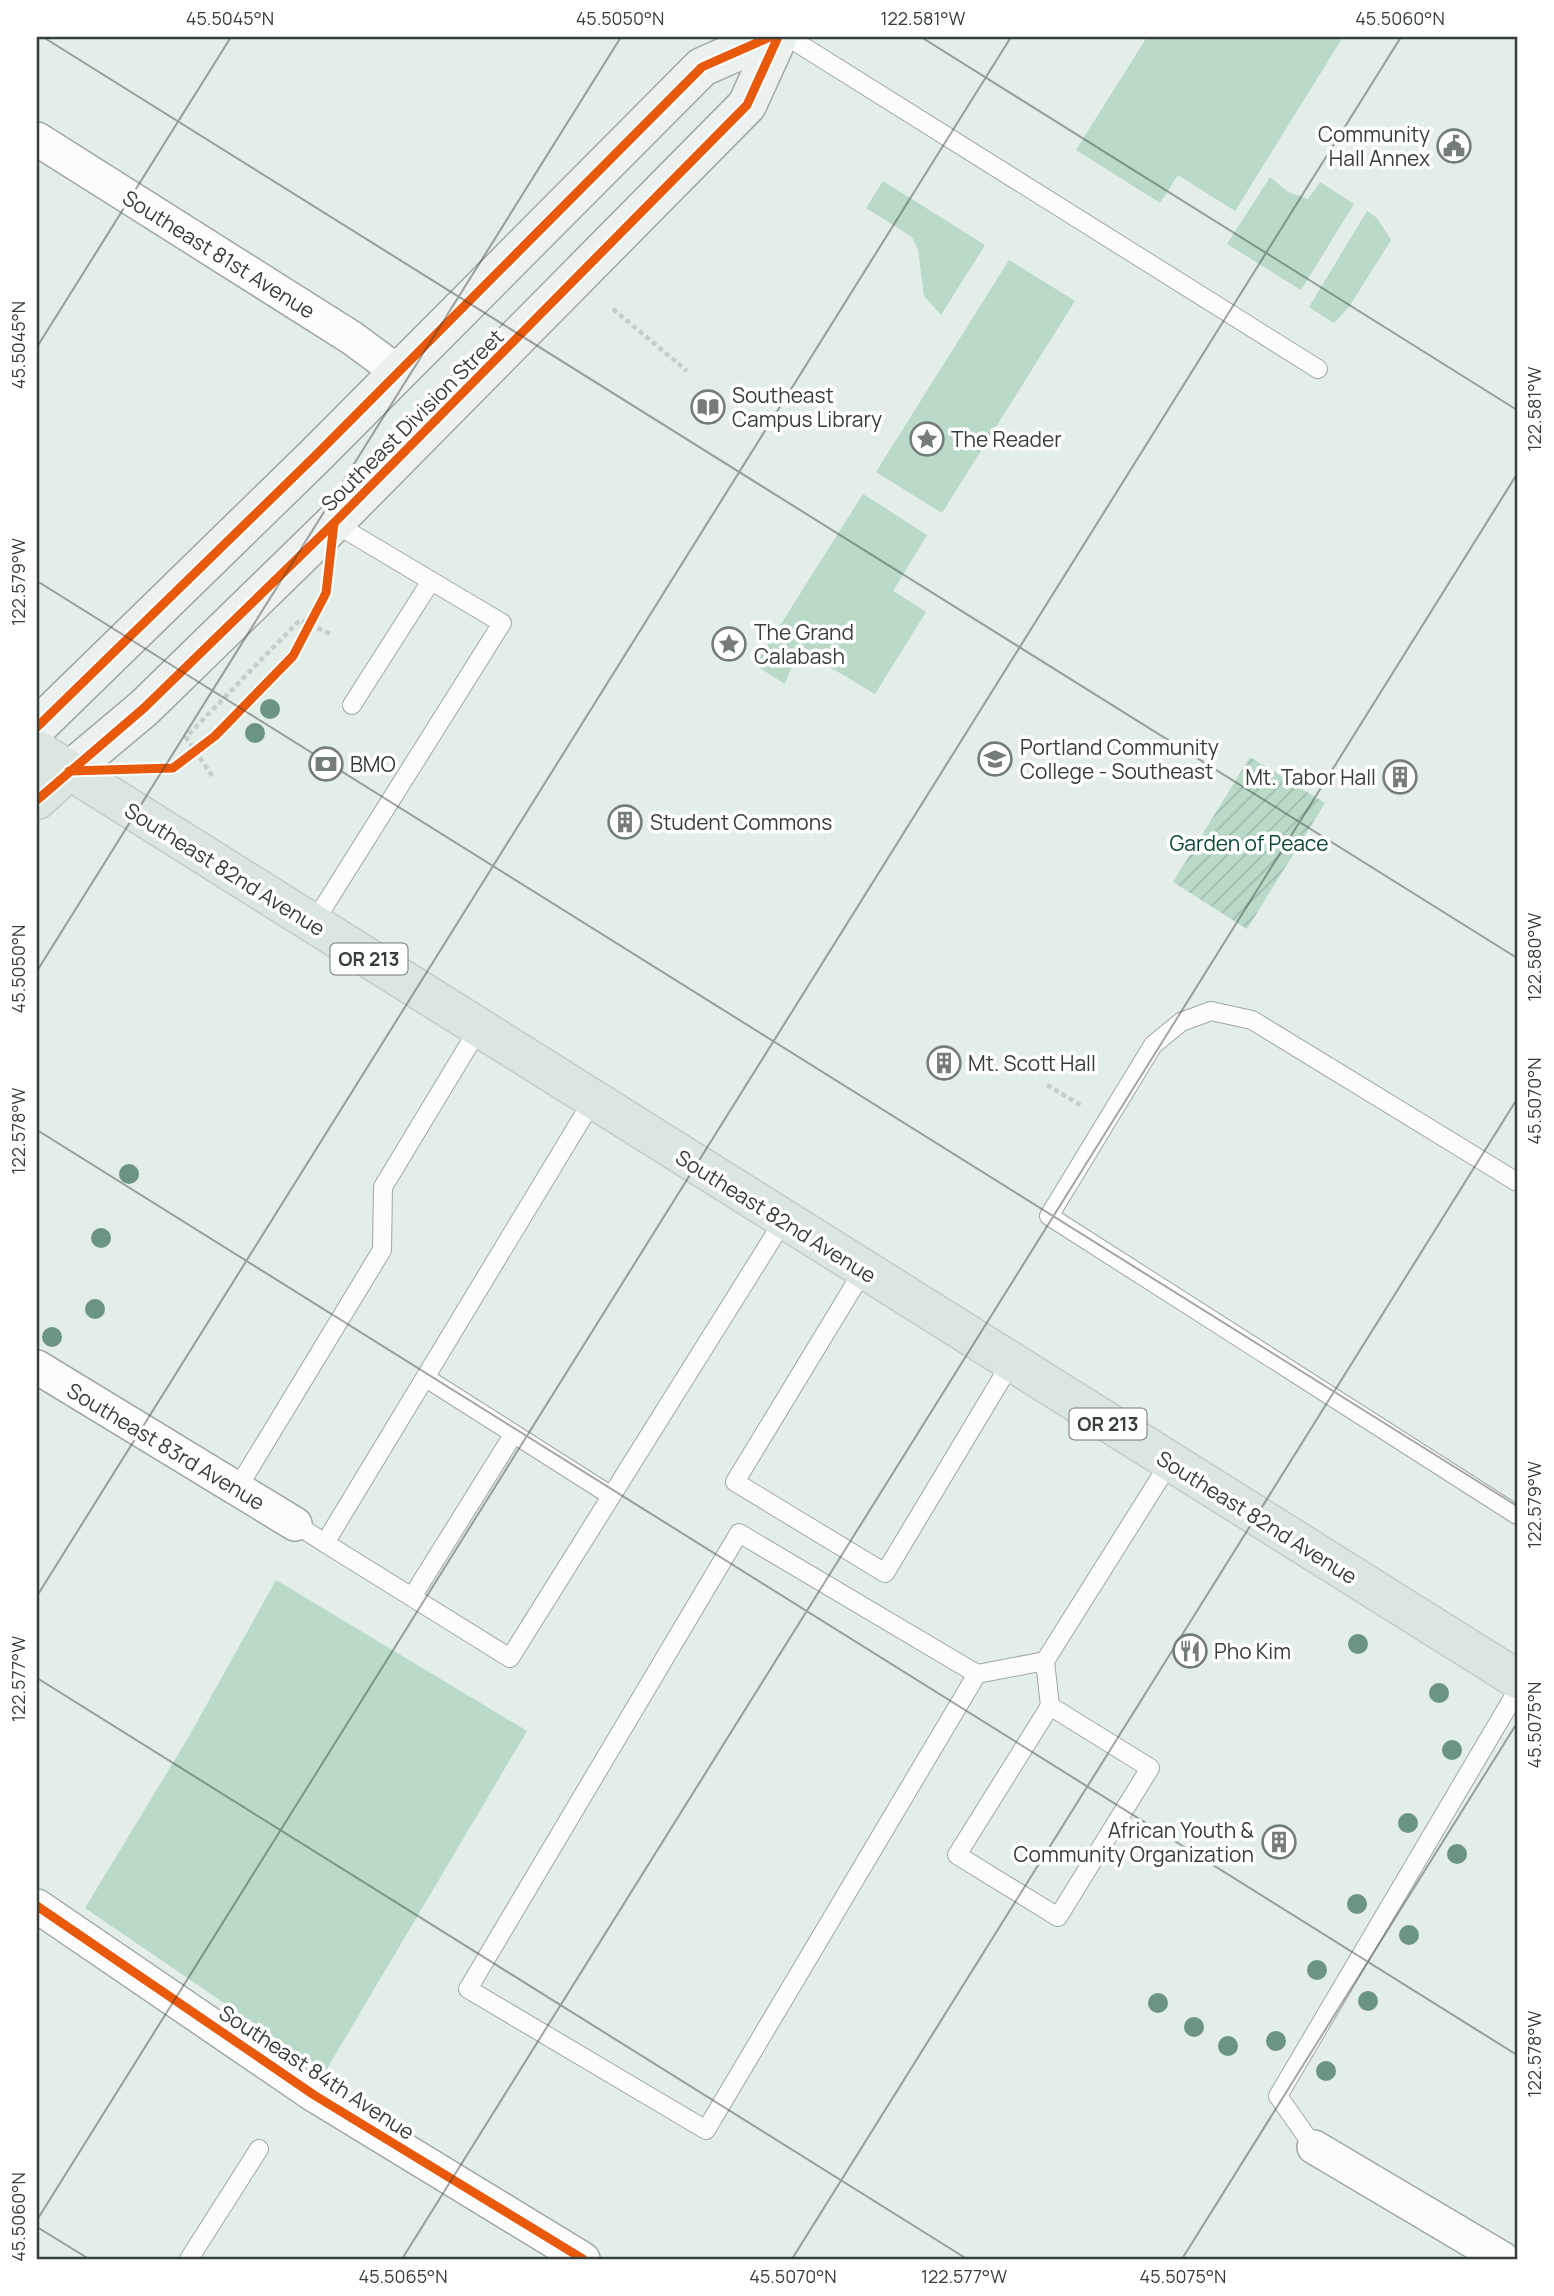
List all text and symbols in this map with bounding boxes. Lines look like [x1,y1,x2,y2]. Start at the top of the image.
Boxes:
text: 45.5045°N [186,6,274,30]
text: 45.5050°N [576,6,664,30]
text: 122.581°W [881,6,966,30]
text: 45.5060°N [1355,6,1445,30]
place label: Community Hall Annex [1318,120,1430,172]
public building icon: Community Hall Annex [1435,127,1473,165]
street label: Southeast 81st Avenue [117,183,321,325]
text: 45.5045°N [6,301,30,389]
street label: Southeast Division Street [315,323,509,517]
text: 122.581°W [1522,366,1546,451]
place label: Southeast Campus Library [732,381,882,433]
library icon: Southeast Campus Library [689,388,727,426]
place icon: The Reader [908,420,946,458]
place label: The Reader [951,425,1062,453]
text: 122.579°W [6,538,30,626]
place label: The Grand Calabash [754,618,854,670]
place icon: The Grand Calabash [710,625,748,663]
place label: Portland Community College - Southeast [1020,733,1219,785]
school or university icon: Portland Community College - Southeast [976,740,1014,778]
bank icon: BMO [307,745,345,783]
place label: BMO [350,750,396,778]
building icon: Mt. Tabor Hall [1381,758,1419,796]
place label: Mt. Tabor Hall [1245,763,1376,791]
street label: Southeast 82nd Avenue [120,796,330,942]
building icon: Student Commons [606,803,644,841]
place label: Student Commons [650,808,832,836]
park label: Garden of Peace [1170,829,1328,857]
text: 122.580°W [1522,912,1546,1001]
text: 45.5050°N [6,925,30,1013]
road number: OR 213 [330,944,408,974]
building icon: Mt. Scott Hall [925,1044,963,1082]
place label: Mt. Scott Hall [968,1049,1096,1077]
text: 45.5070°N [1522,1057,1546,1145]
text: 122.578°W [6,1087,30,1174]
street label: Southeast 82nd Avenue [671,1143,881,1289]
street label: Southeast 83rd Avenue [62,1376,270,1516]
road number: OR 213 [1070,1408,1146,1440]
street label: Southeast 82nd Avenue [1152,1444,1362,1590]
text: 122.579°W [1522,1461,1546,1549]
restaurant icon: Pho Kim [1171,1632,1209,1670]
text: 122.577°W [6,1636,30,1722]
place label: Pho Kim [1214,1637,1291,1665]
text: 45.5075°N [1522,1682,1546,1768]
place label: African Youth & Community Organization [1014,1816,1254,1868]
building icon: African Youth & Community Organization [1260,1823,1298,1861]
street label: Southeast 84th Avenue [214,1998,420,2146]
text: 122.578°W [1522,2010,1546,2097]
text: 45.5060°N [6,2172,30,2262]
text: 45.5065°N [359,2264,447,2288]
text: 45.5070°N [749,2264,837,2288]
text: 122.577°W [921,2264,1007,2288]
text: 45.5075°N [1140,2264,1226,2288]

